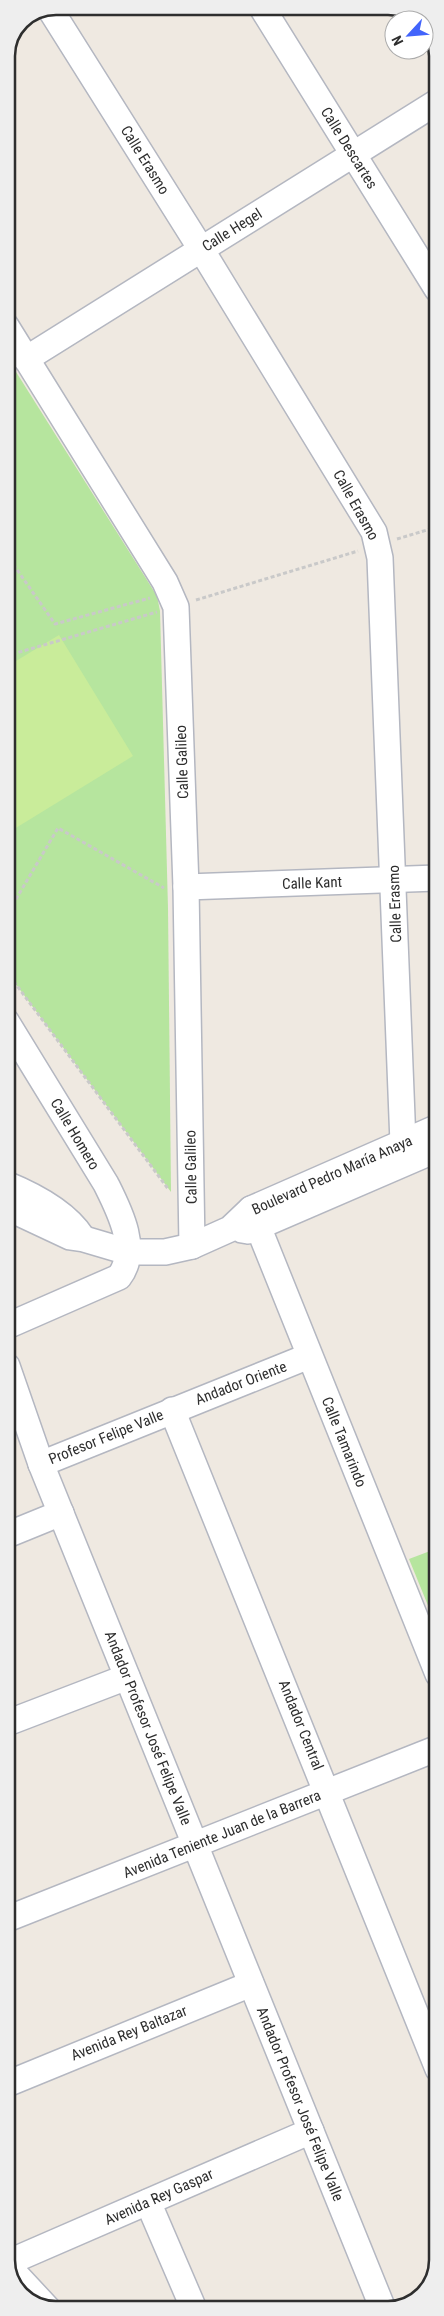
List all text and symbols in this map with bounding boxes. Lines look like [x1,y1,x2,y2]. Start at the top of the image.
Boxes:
north arrow [384,10,434,60]
text: N [388,33,406,48]
street label: Calle Descartes [317,104,381,192]
street label: Calle Erasmo [117,122,173,198]
street label: Calle Hegel [199,205,265,255]
street label: Calle Erasmo [329,467,383,543]
street label: Calle Galileo [172,725,192,799]
street label: Calle Erasmo [385,865,405,943]
street label: Calle Kant [282,873,342,893]
street label: Calle Homero [47,1095,103,1173]
street label: Calle Galileo [181,1130,201,1204]
street label: Boulevard Pedro María Anaya [249,1131,415,1219]
street label: Andador Oriente [193,1357,289,1409]
street label: Calle Tamarindo [318,1394,370,1490]
street label: Profesor Felipe Valle [46,1406,166,1468]
street label: Andador Profesor José Felipe Valle [101,1628,195,1828]
street label: Andador Central [275,1677,327,1773]
street label: Avenida Teniente Juan de la Barrera [121,1786,323,1882]
street label: Avenida Rey Baltazar [68,2001,190,2065]
street label: Andador Profesor José Felipe Valle [253,2004,347,2204]
street label: Avenida Rey Gaspar [102,2165,217,2229]

